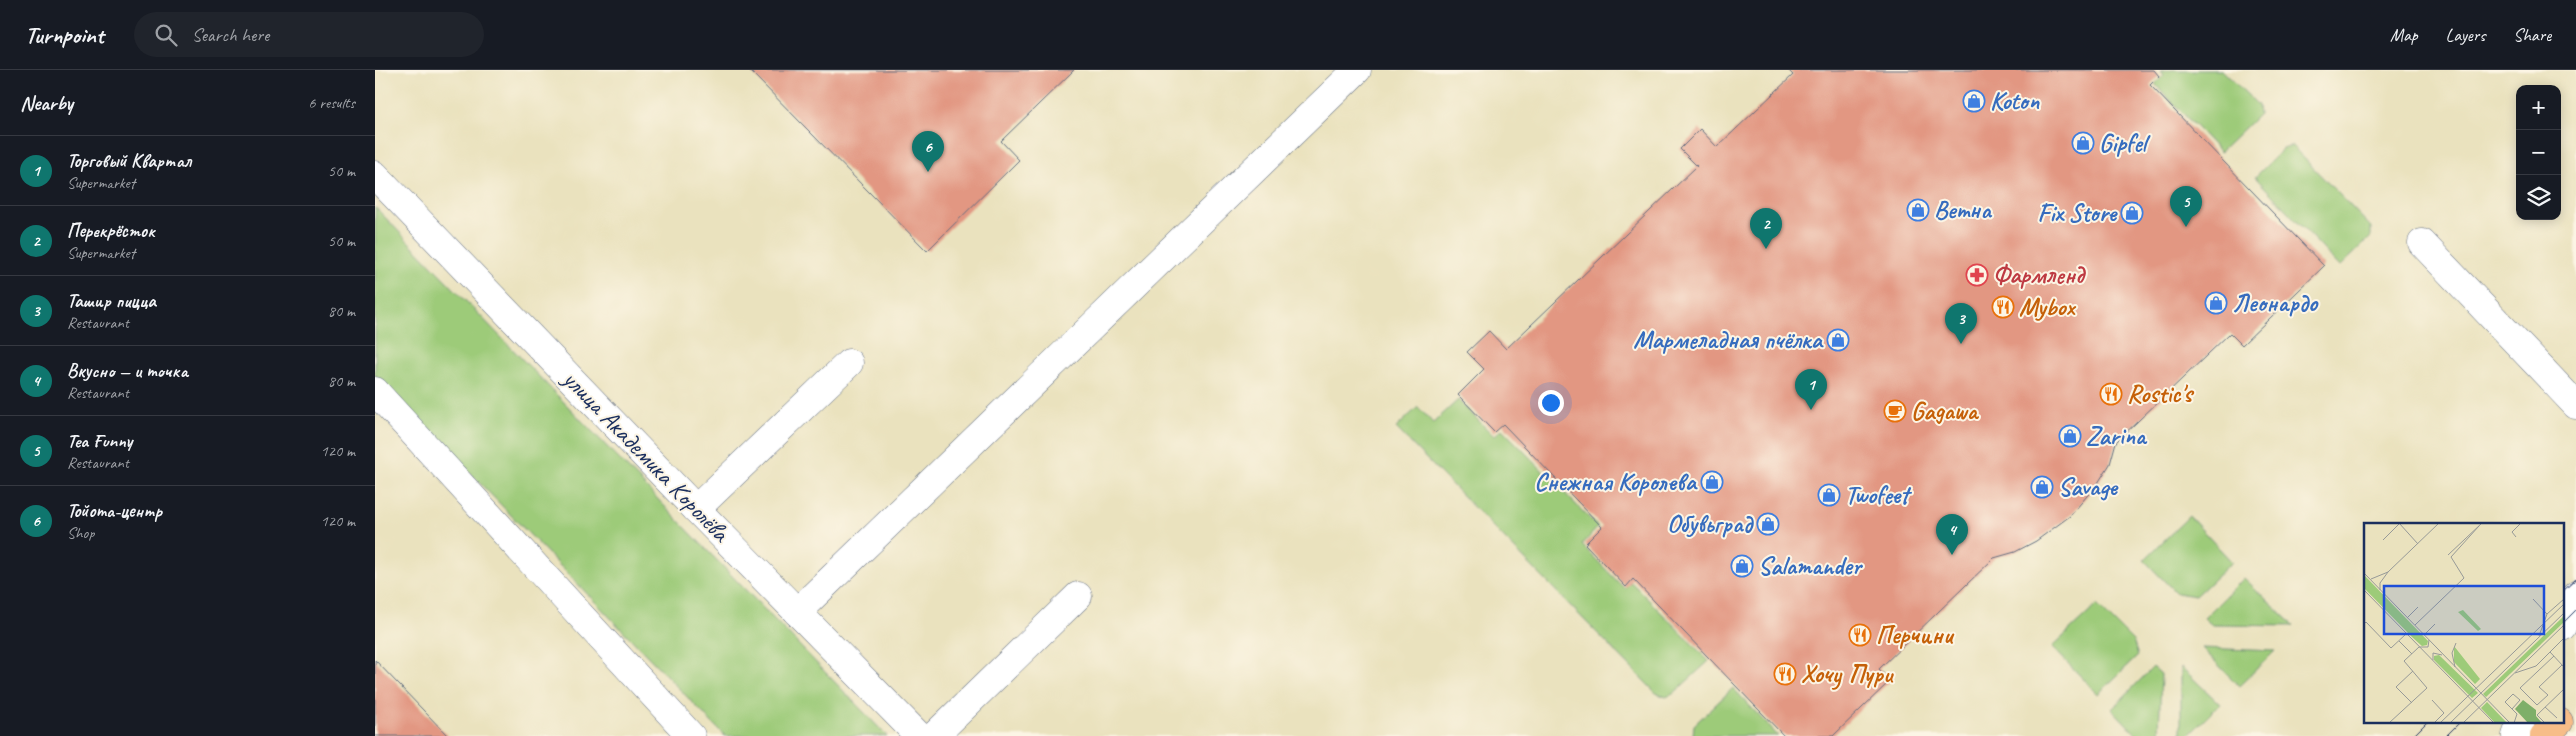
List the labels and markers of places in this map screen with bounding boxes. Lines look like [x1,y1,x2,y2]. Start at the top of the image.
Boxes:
place label: Koton [1990,85,2040,117]
shop icon: Koton [1962,89,1986,113]
place label: Gipfel [2099,127,2151,159]
pin: 6 [912,131,944,172]
shop icon: Gipfel [2071,131,2095,155]
pin: 5 [2170,186,2202,227]
place label: Ветна [1934,194,1993,226]
place label: Fix Store [2038,197,2118,229]
shop icon: Ветна [1906,198,1930,222]
shop icon: Fix Store [2120,201,2144,225]
pin: 2 [1750,208,1782,249]
place label: Фармленд [1993,259,2086,291]
pharmacy icon: Фармленд [1965,263,1989,287]
place label: Леонардо [2232,287,2319,319]
place label: Mybox [2019,291,2077,323]
shop icon: Леонардо [2204,291,2228,315]
restaurant icon: Mybox [1991,295,2015,319]
pin: 3 [1945,303,1977,344]
place label: Мармеладная пчёлка [1633,324,1824,356]
shop icon: Мармеладная пчёлка [1826,328,1850,352]
pin: 1 [1795,369,1827,410]
place label: Rostiс's [2127,378,2194,410]
restaurant icon: Rostiс's [2099,382,2123,406]
place label: Gagawa [1911,395,1980,427]
cafe icon: Gagawa [1883,399,1907,423]
place label: Zarina [2086,420,2148,452]
shop icon: Zarina [2058,424,2082,448]
place label: Снежная Королева [1534,466,1698,498]
shop icon: Снежная Королева [1700,470,1724,494]
place label: Savage [2058,471,2118,503]
shop icon: Savage [2030,475,2054,499]
place label: Twofeet [1845,479,1912,511]
shop icon: Twofeet [1817,483,1841,507]
place label: Обувьград [1667,508,1755,540]
shop icon: Обувьград [1756,512,1780,536]
pin: 4 [1936,514,1968,555]
place label: Salamander [1758,550,1864,582]
shop icon: Salamander [1730,554,1754,578]
place label: Перчини [1876,619,1955,651]
restaurant icon: Перчини [1848,623,1872,647]
place label: Хочу Пури [1801,658,1894,690]
restaurant icon: Хочу Пури [1773,662,1797,686]

